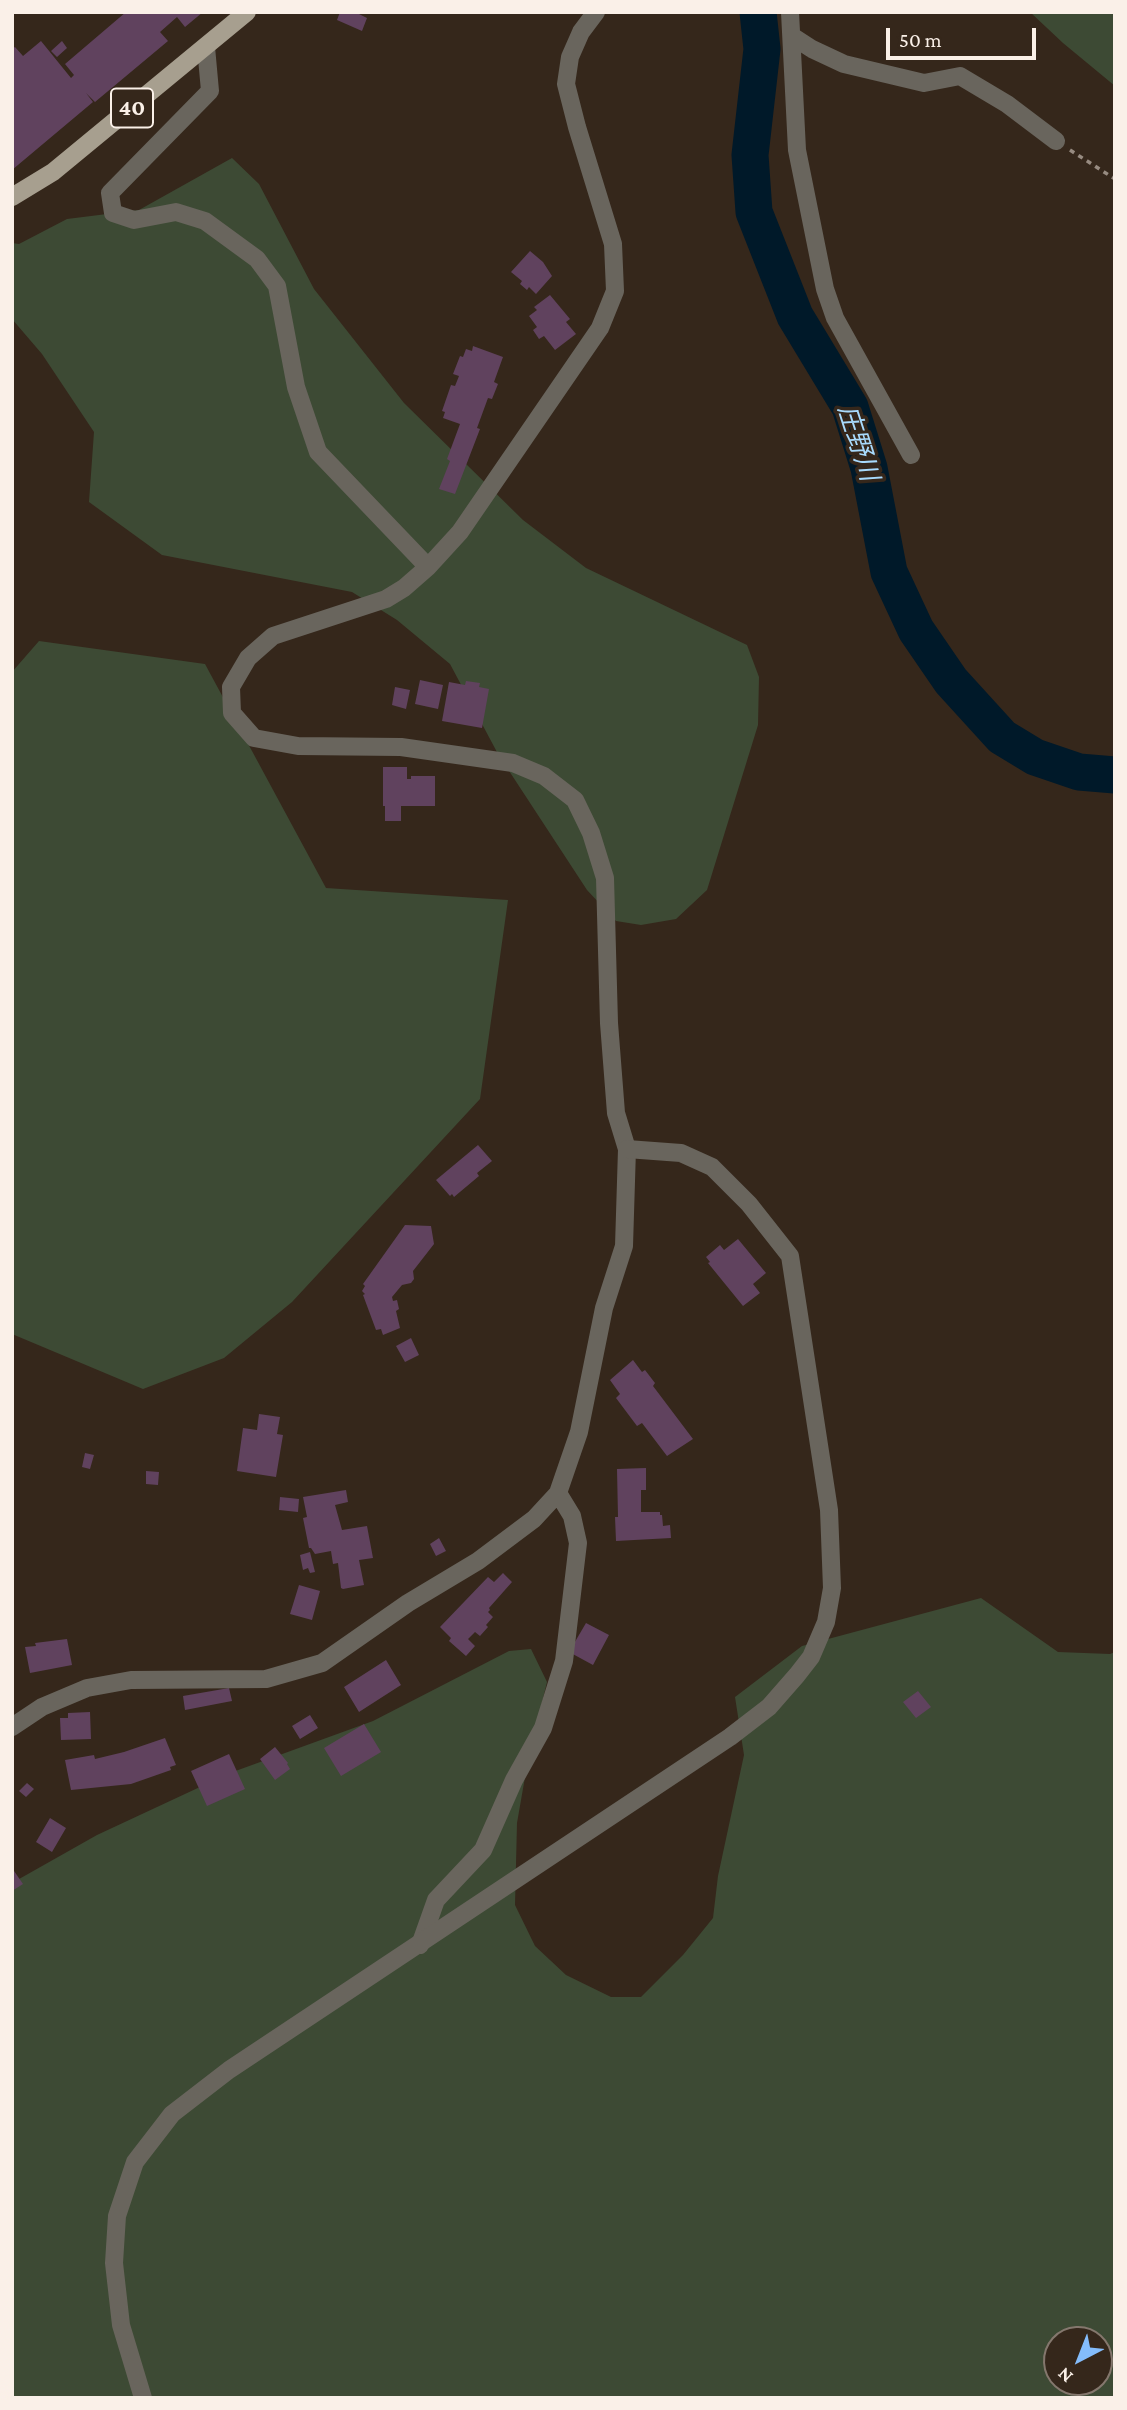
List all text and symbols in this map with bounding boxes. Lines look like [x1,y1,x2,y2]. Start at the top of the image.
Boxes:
scale bar [889,14,1040,58]
text: 50 m [899,28,942,52]
road number: 40 [111,88,153,128]
water label: 庄野川 [831,401,885,485]
north arrow [1043,2326,1113,2396]
text: N [1053,2363,1077,2388]

